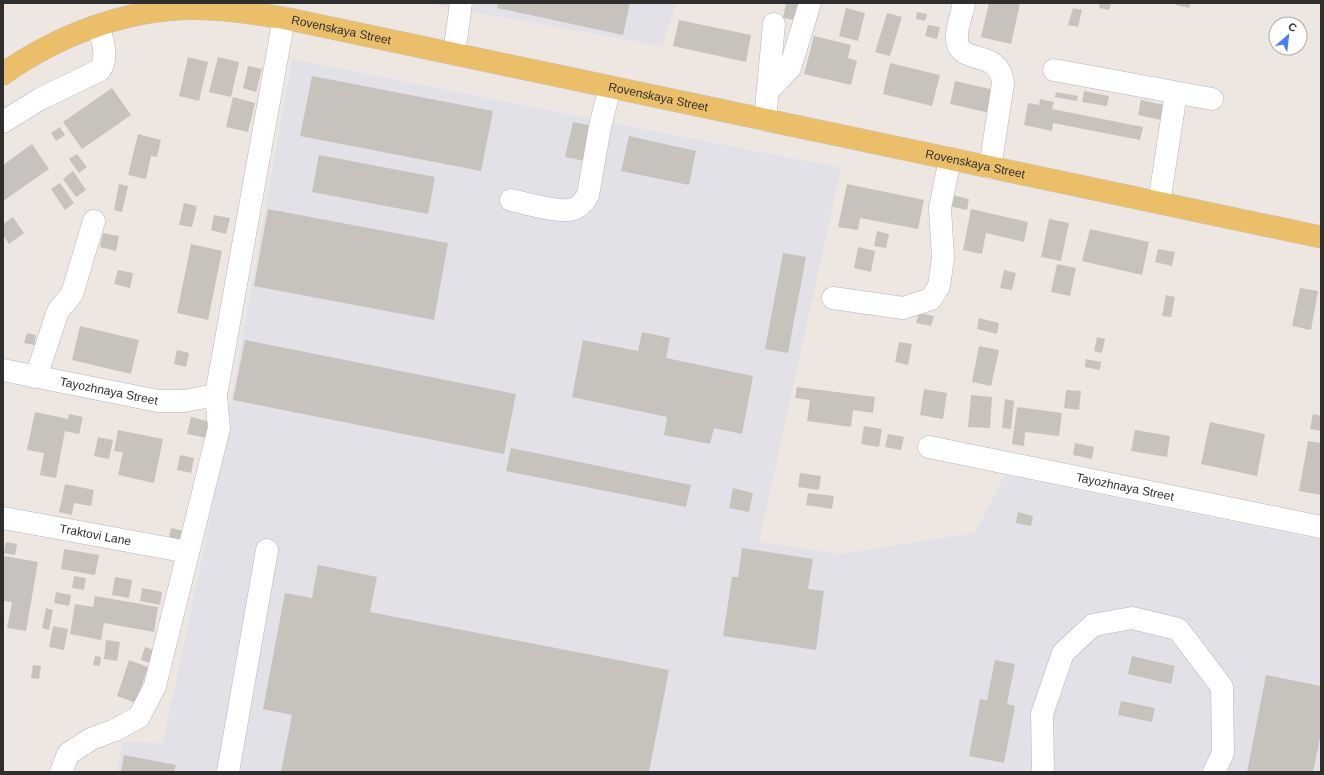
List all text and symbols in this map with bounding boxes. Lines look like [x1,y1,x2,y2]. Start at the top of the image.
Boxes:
street label: Rovenskaya Street [290,13,393,48]
north arrow [1268,16,1308,56]
text: С [1286,20,1299,34]
street label: Rovenskaya Street [607,80,710,115]
street label: Rovenskaya Street [924,147,1027,181]
street label: Tayozhnaya Street [59,375,160,408]
street label: Tayozhnaya Street [1075,470,1176,504]
street label: Traktovi Lane [59,522,133,548]

